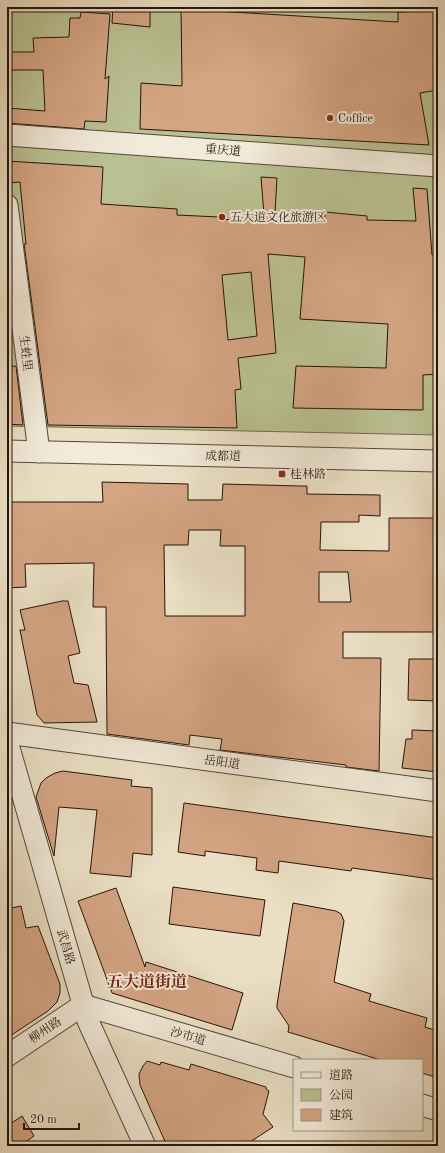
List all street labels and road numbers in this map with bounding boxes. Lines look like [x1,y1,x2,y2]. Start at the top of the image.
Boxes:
street label: 重庆道 [205,142,241,158]
street label: 生﨡里 [17,334,35,372]
street label: 成都道 [205,449,241,463]
street label: 岳阳道 [203,753,241,771]
street label: 武昌路 [54,928,78,966]
street label: 柳州路 [26,1014,64,1046]
street label: 沙市道 [169,1024,207,1048]

